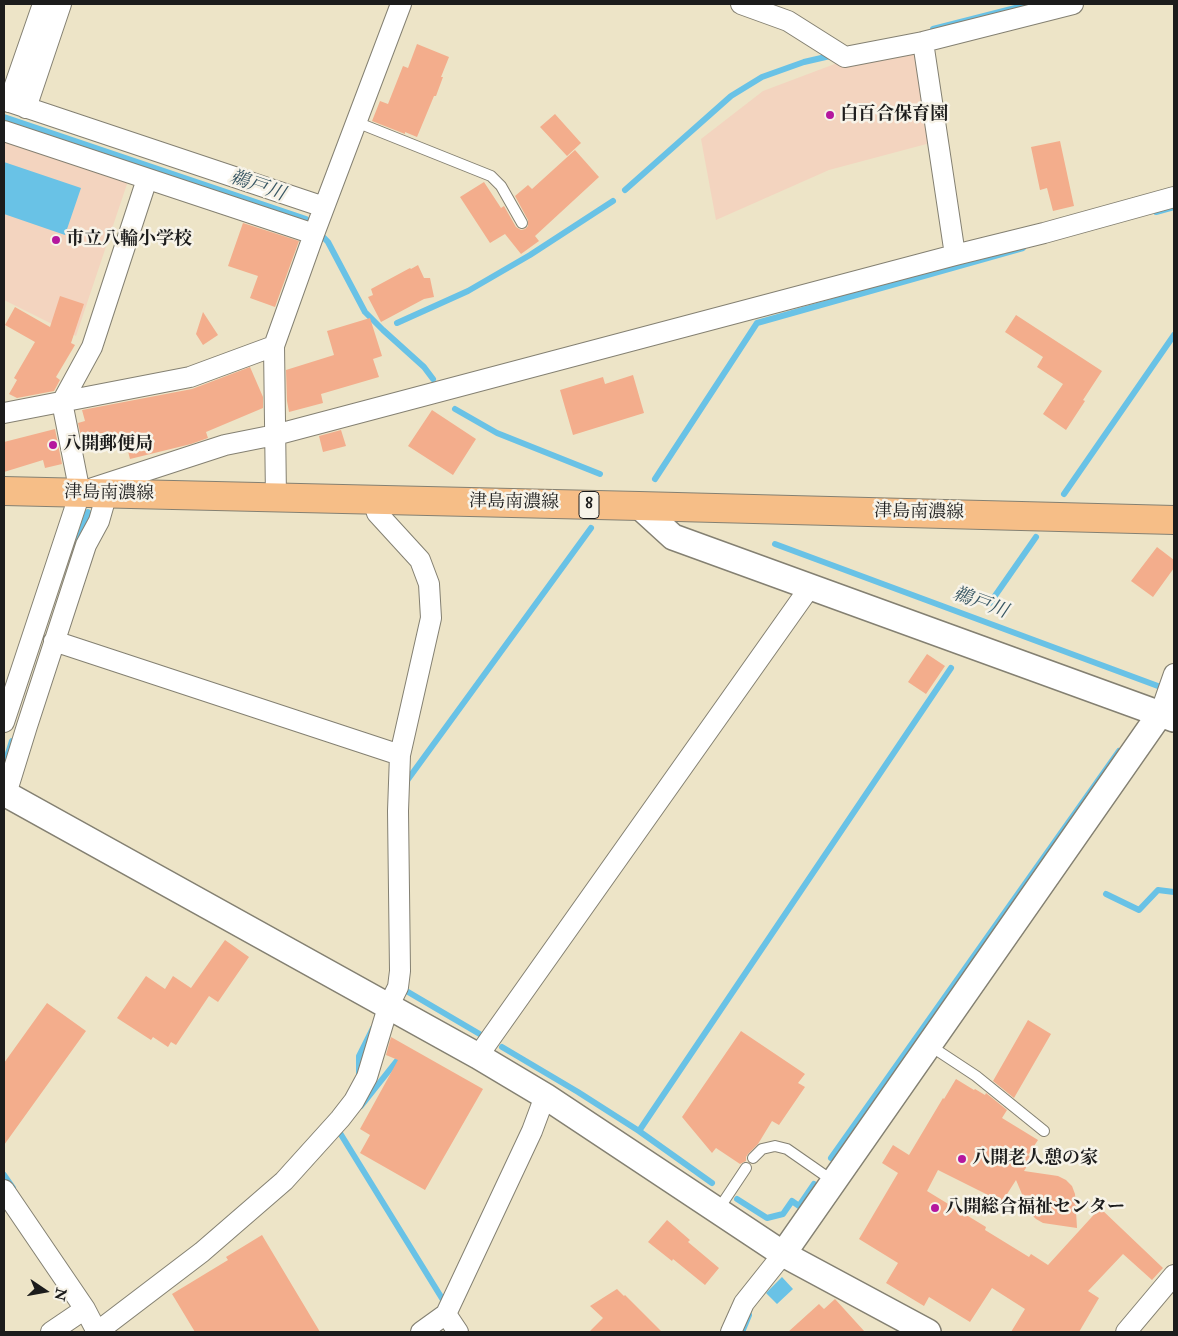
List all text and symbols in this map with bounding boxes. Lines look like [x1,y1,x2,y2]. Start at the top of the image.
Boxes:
place label: 白百合保育園 [840,104,948,126]
marker: 白百合保育園 [824,109,836,121]
water label: 鵜戸川 [226,167,288,207]
place label: 市立八輪小学校 [66,229,192,251]
marker: 市立八輪小学校 [50,234,62,246]
place label: 八開郵便局 [63,434,153,456]
marker: 八開郵便局 [47,439,59,451]
street label: 津島南濃線 [64,482,154,506]
street label: 津島南濃線 [469,491,559,515]
road number: 8 [579,492,599,518]
street label: 津島南濃線 [874,501,964,525]
water label: 鵜戸川 [949,584,1011,624]
place label: 八開老人憩の家 [972,1148,1098,1170]
marker: 八開老人憩の家 [956,1153,968,1165]
place label: 八開総合福祉センター [945,1197,1125,1219]
marker: 八開総合福祉センター [929,1202,941,1214]
north arrow [20,1266,70,1316]
text: N [51,1286,70,1302]

